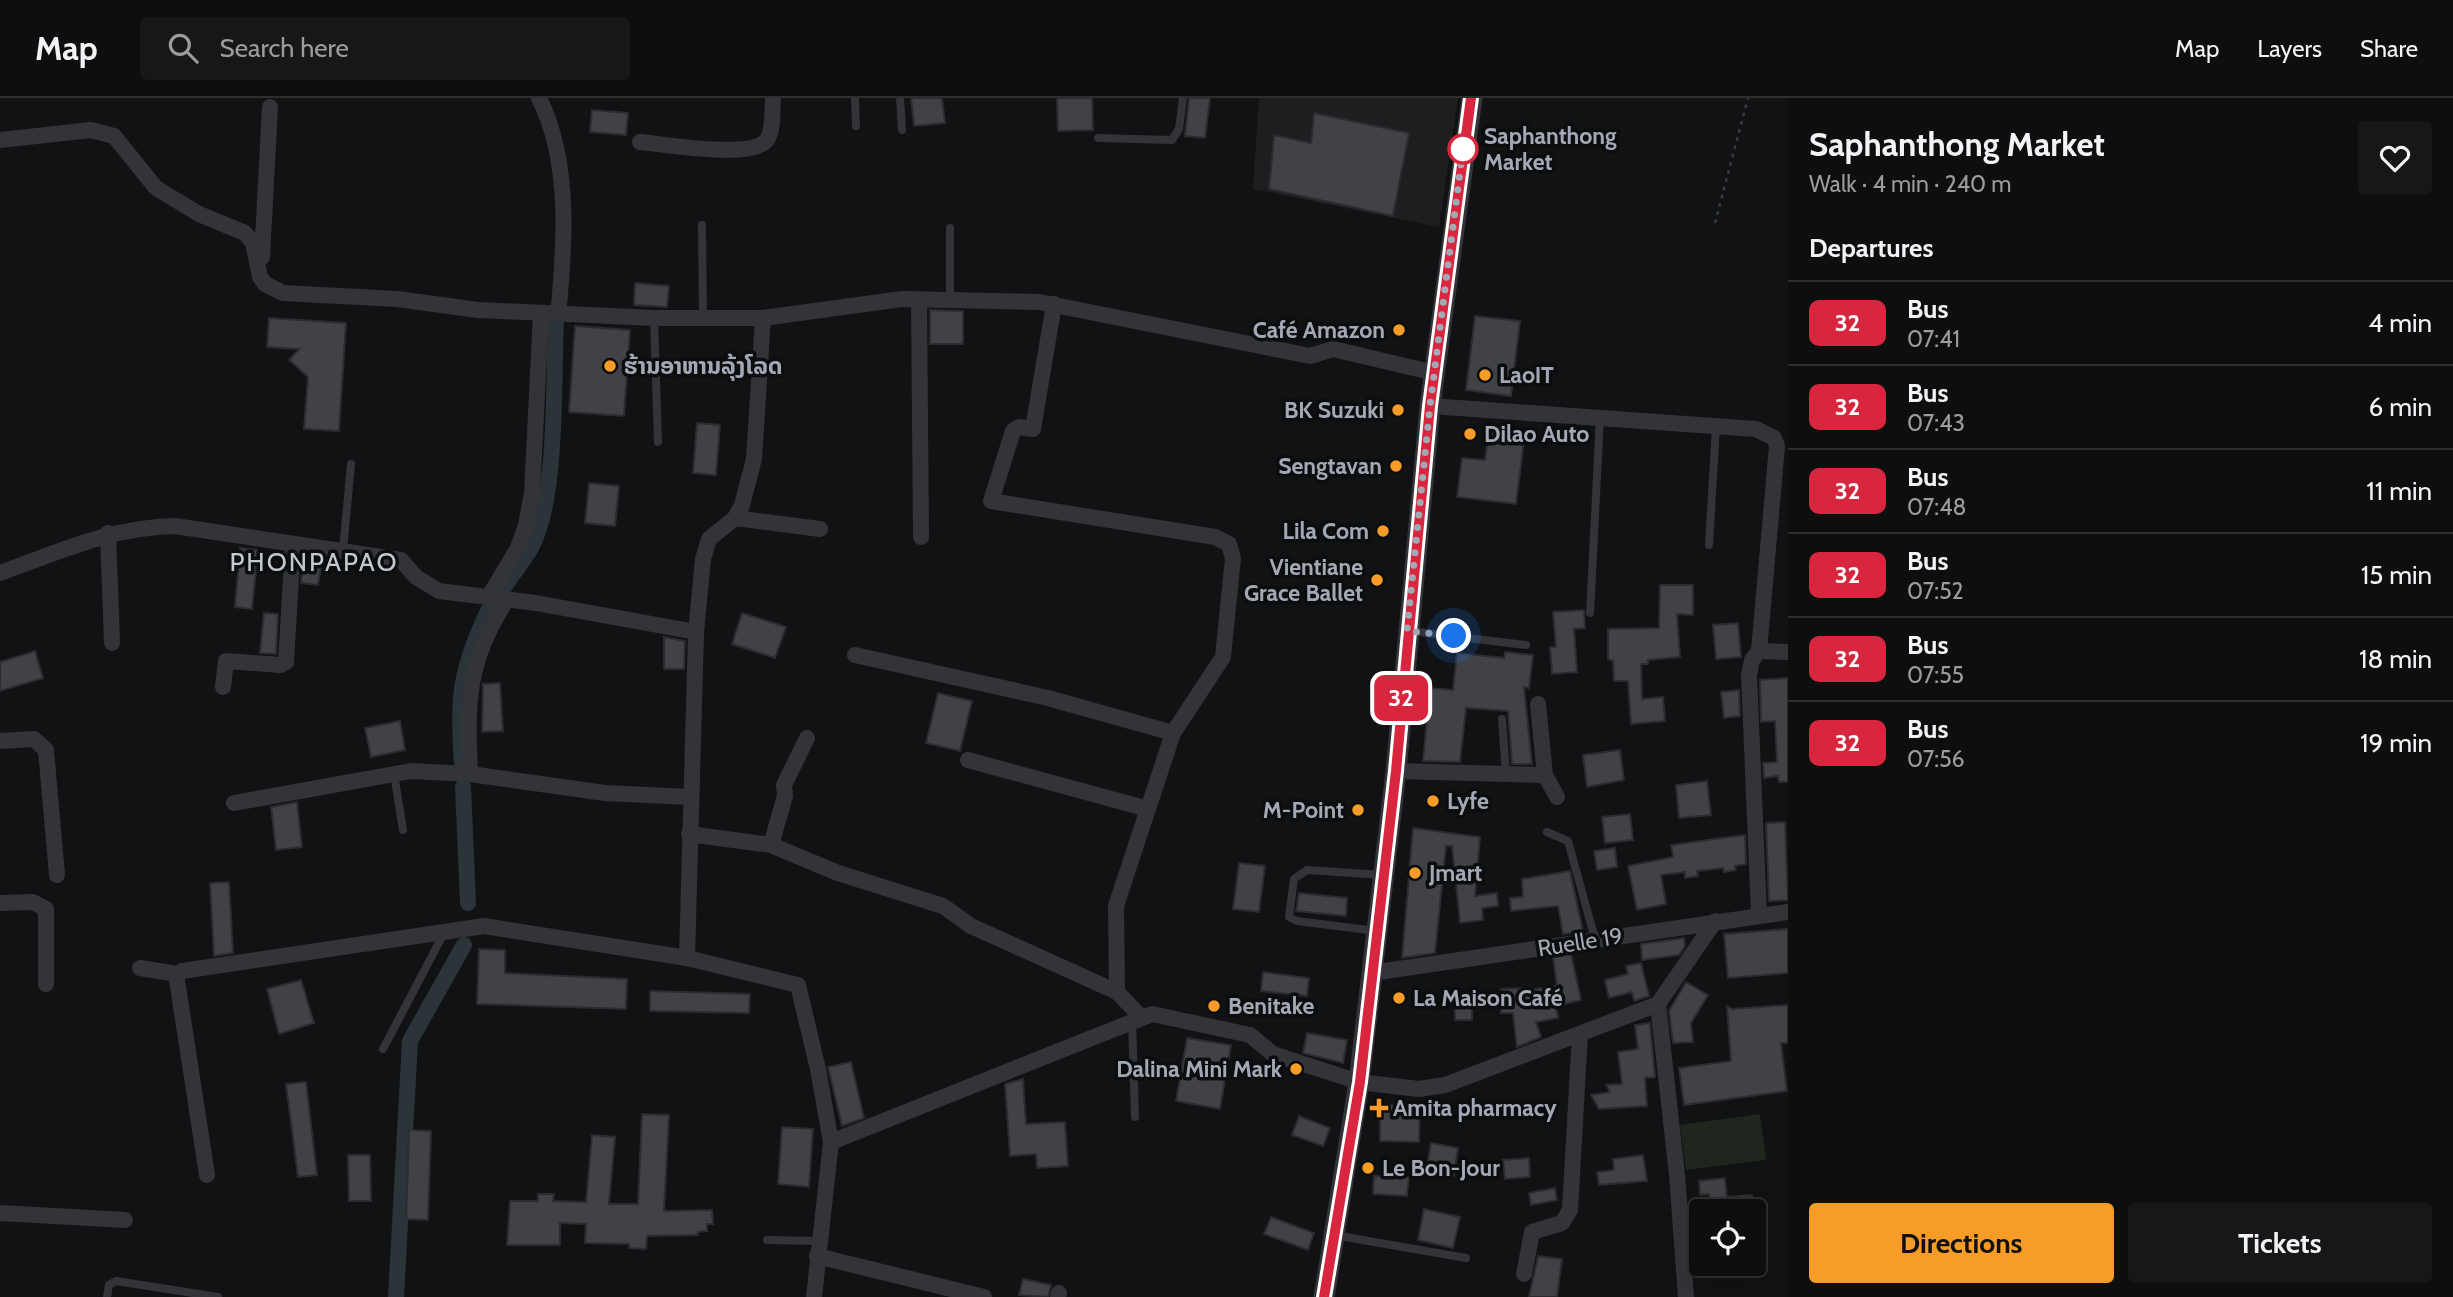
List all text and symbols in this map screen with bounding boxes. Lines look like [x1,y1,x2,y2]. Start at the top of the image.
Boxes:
search box [140,17,630,80]
text: Map [35,28,98,68]
icon: search [164,29,202,67]
text: Search here [220,32,349,64]
text: Map [2175,34,2219,63]
text: Layers [2257,34,2322,63]
text: Share [2360,34,2418,63]
button: heart [2358,121,2432,195]
place label: Saphanthong Market [1484,122,1617,176]
text: Saphanthong Market [1809,124,2105,164]
marker: Saphanthong Market [1448,134,1478,164]
text: Walk · 4 min · 240 m [1809,170,2011,198]
text: Departures [1809,232,1933,264]
text: Bus [1907,293,1948,325]
text: 4 min [2368,307,2432,339]
text: 32 [1835,308,1860,337]
place label: Café Amazon [1253,316,1385,344]
marker: Café Amazon [1391,322,1407,338]
text: 07:41 [1907,325,1960,353]
place label: ຮ້ານອາຫານລຸ້ງໂລດ [624,352,782,381]
marker: ຮ້ານອາຫານລຸ້ງໂລດ [602,358,618,374]
place label: LaoIT [1499,361,1554,389]
marker: LaoIT [1477,367,1493,383]
text: Bus [1907,377,1948,409]
text: 6 min [2369,391,2432,423]
text: 32 [1835,392,1860,421]
place label: BK Suzuki [1284,396,1384,424]
marker: BK Suzuki [1390,402,1406,418]
text: 07:43 [1907,409,1965,437]
place label: Dilao Auto [1484,420,1589,448]
marker: Dilao Auto [1462,426,1478,442]
place label: Sengtavan [1278,452,1382,480]
marker: Sengtavan [1388,458,1404,474]
text: Bus [1907,461,1948,493]
text: 11 min [2366,475,2432,507]
text: 32 [1835,476,1860,505]
text: 07:48 [1907,493,1966,521]
place label: Lila Com [1282,517,1369,545]
marker: Lila Com [1375,523,1391,539]
text: Bus [1907,545,1948,577]
district label: PHONPAPAO [230,546,398,578]
place label: Vientiane Grace Ballet [1244,553,1363,607]
text: 15 min [2361,559,2432,591]
text: 32 [1835,560,1860,589]
marker: Vientiane Grace Ballet [1369,572,1385,588]
text: 07:52 [1907,577,1964,605]
your location [1436,618,1471,653]
text: Bus [1907,629,1948,661]
text: 18 min [2359,643,2432,675]
text: 32 [1835,644,1860,673]
text: 07:55 [1907,661,1964,689]
line badge: 32 [1370,675,1432,721]
text: 32 [1388,683,1414,712]
text: Bus [1907,713,1948,745]
text: 19 min [2360,727,2432,759]
text: 32 [1835,728,1860,757]
text: 07:56 [1907,745,1965,773]
place label: Lyfe [1447,787,1489,815]
marker: Lyfe [1425,793,1441,809]
place label: M-Point [1263,796,1344,824]
marker: M-Point [1350,802,1366,818]
place label: Jmart [1428,859,1482,887]
marker: Jmart [1407,865,1423,881]
street label: Ruelle 19 [1535,921,1625,963]
place label: La Maison Café [1413,984,1563,1012]
marker: La Maison Café [1391,990,1407,1006]
place label: Benitake [1228,992,1314,1020]
marker: Benitake [1206,998,1222,1014]
place label: Dalina Mini Mark [1116,1055,1283,1083]
marker: Dalina Mini Mark [1288,1061,1304,1077]
place label: Amita pharmacy [1393,1094,1557,1122]
marker: Amita pharmacy [1371,1100,1387,1116]
place label: Le Bon-Jour [1382,1154,1500,1182]
marker: Le Bon-Jour [1360,1160,1376,1176]
map controls [1689,1199,1766,1276]
button: locate [1689,1199,1766,1276]
button: Directions [1809,1203,2114,1283]
button: Tickets [2128,1203,2432,1283]

